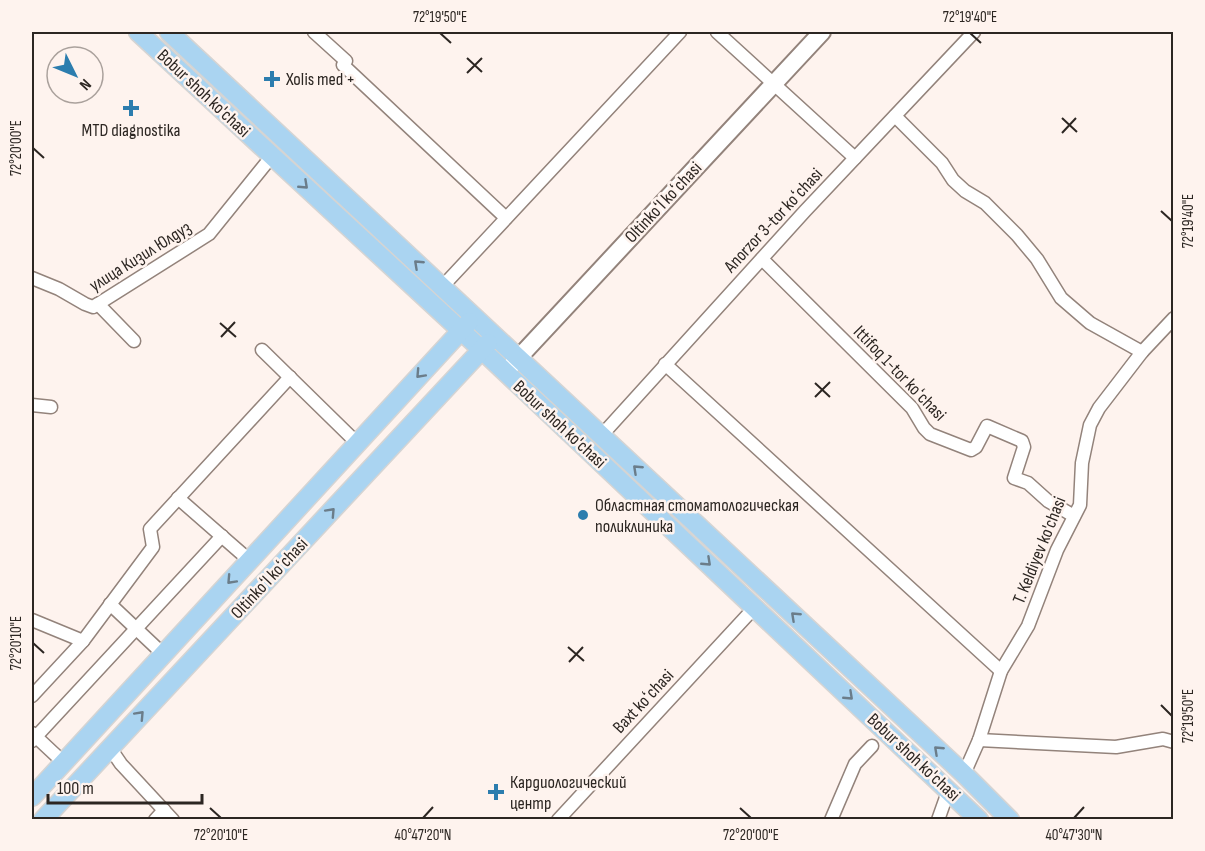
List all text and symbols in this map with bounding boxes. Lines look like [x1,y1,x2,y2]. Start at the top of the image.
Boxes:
text: 72°19'50"E [413,8,467,27]
text: 72°19'40"E [943,8,997,27]
north arrow [45,45,105,105]
street label: Bobur shoh ko'chasi [153,45,254,142]
place label: Xolis med + [285,69,355,90]
marker: Xolis med + [263,70,281,88]
text: N [75,75,95,94]
marker: MTD diagnostika [122,99,140,117]
text: 72°20'00"E [7,120,26,176]
place label: MTD diagnostika [82,120,181,141]
street label: Oltinkoʻl koʻchasi [621,158,706,247]
street label: Anorzor 3-tor koʻchasi [719,164,827,278]
one-way arrow [297,178,308,189]
text: 72°19'40"E [1179,194,1198,248]
street label: улица Кизил Юлдуз [86,217,195,296]
one-way arrow [415,260,425,271]
street label: Ittifoq 1-tor koʻchasi [849,321,950,425]
one-way arrow [416,368,427,378]
street label: Bobur shoh ko'chasi [509,376,610,473]
one-way arrow [633,466,644,477]
street label: T. Keldiyev ko'chasi [1008,494,1070,607]
place label: Областная стоматологическая поликлиника [595,495,799,537]
one-way arrow [323,508,334,519]
marker: Областная стоматологическая поликлиника [576,508,590,522]
street label: Oltinkoʻl koʻchasi [227,534,312,623]
one-way arrow [699,555,710,566]
one-way arrow [227,573,238,584]
one-way arrow [792,613,803,624]
text: 72°20'10"E [7,616,26,670]
street label: Baxt koʻchasi [609,665,678,738]
one-way arrow [842,689,853,700]
text: 72°19'50"E [1179,689,1198,743]
street label: Bobur shoh ko'chasi [863,709,964,806]
one-way arrow [133,712,144,722]
one-way arrow [934,746,945,757]
scale bar [48,767,202,805]
place label: Кардиологический центр [510,772,626,814]
text: 100 m [57,778,94,799]
marker: Кардиологический центр [487,783,505,801]
text: 72°20'10"E [194,826,248,845]
text: 40°47'20"N [395,826,451,845]
text: 72°20'00"E [723,826,779,845]
text: 40°47'30"N [1045,826,1103,845]

